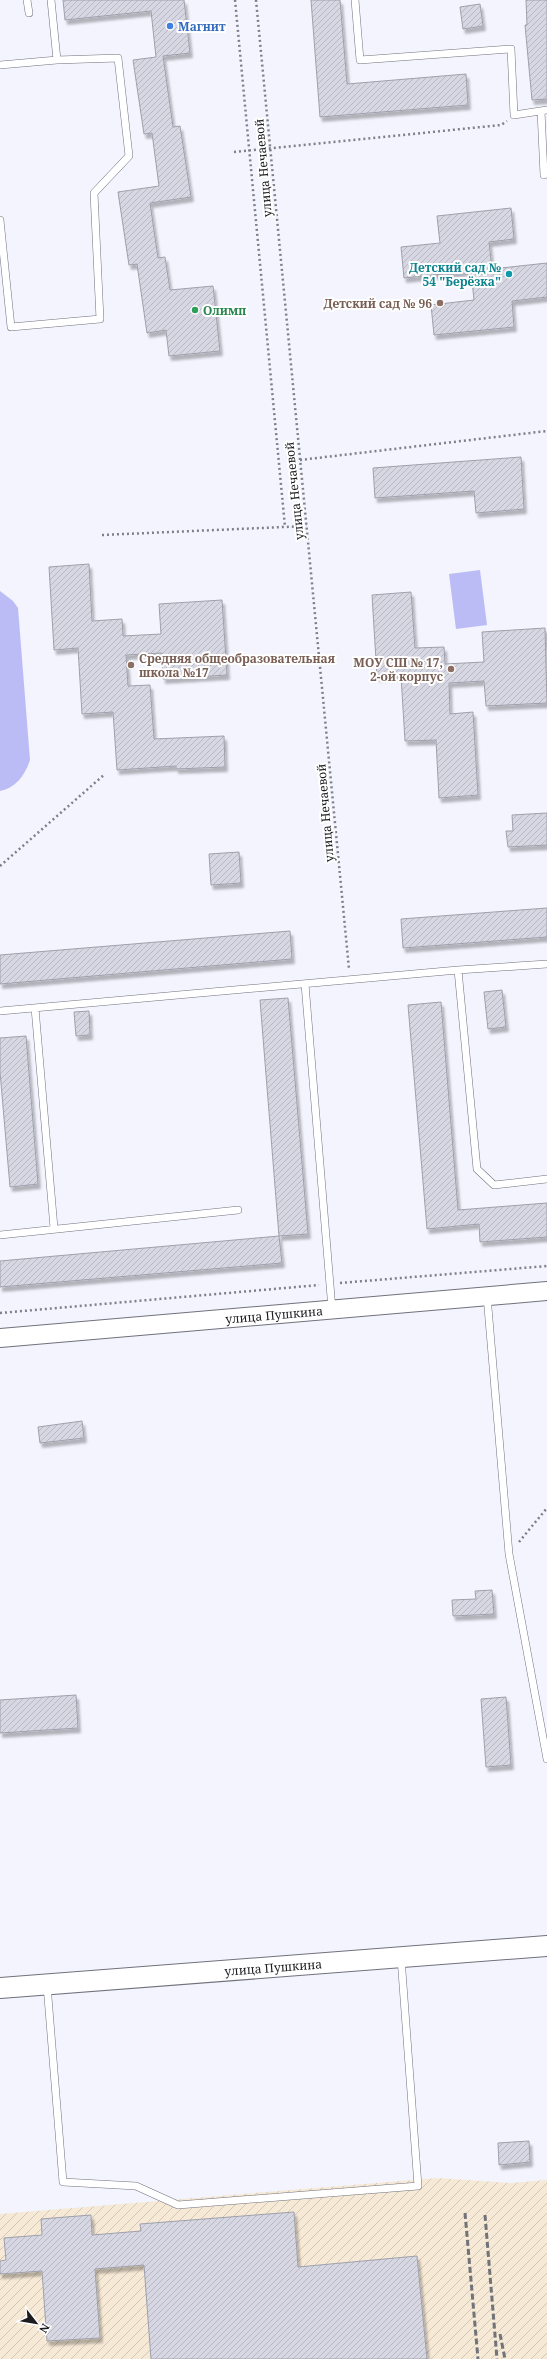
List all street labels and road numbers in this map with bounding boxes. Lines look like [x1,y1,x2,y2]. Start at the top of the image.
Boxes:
street label: улица Нечаевой [250,118,276,218]
street label: улица Нечаевой [280,441,308,541]
street label: улица Нечаевой [312,763,338,863]
street label: улица Пушкина [224,1302,324,1327]
street label: улица Пушкина [224,1955,323,1979]

